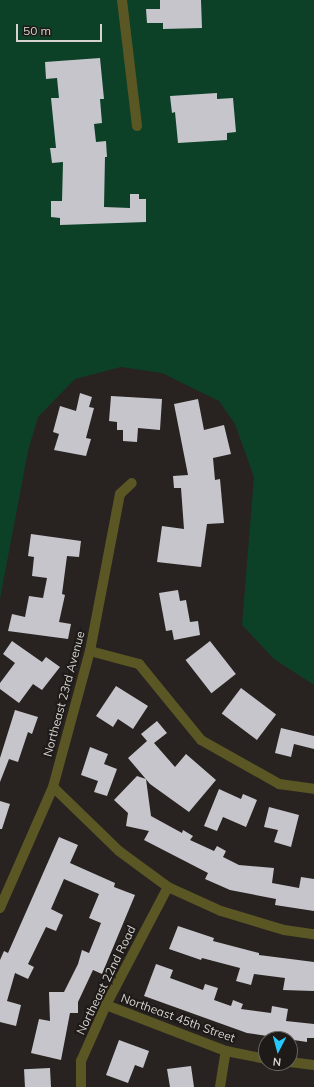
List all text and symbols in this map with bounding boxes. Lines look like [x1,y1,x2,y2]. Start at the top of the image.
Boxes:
scale bar [18,16,104,42]
text: 50 m [23,23,51,38]
street label: Northeast 23rd Avenue [40,630,88,758]
street label: Northeast 22nd Road [73,923,139,1037]
street label: Northeast 45th Street [119,991,237,1045]
north arrow [258,1031,298,1071]
text: N [272,1055,282,1069]

